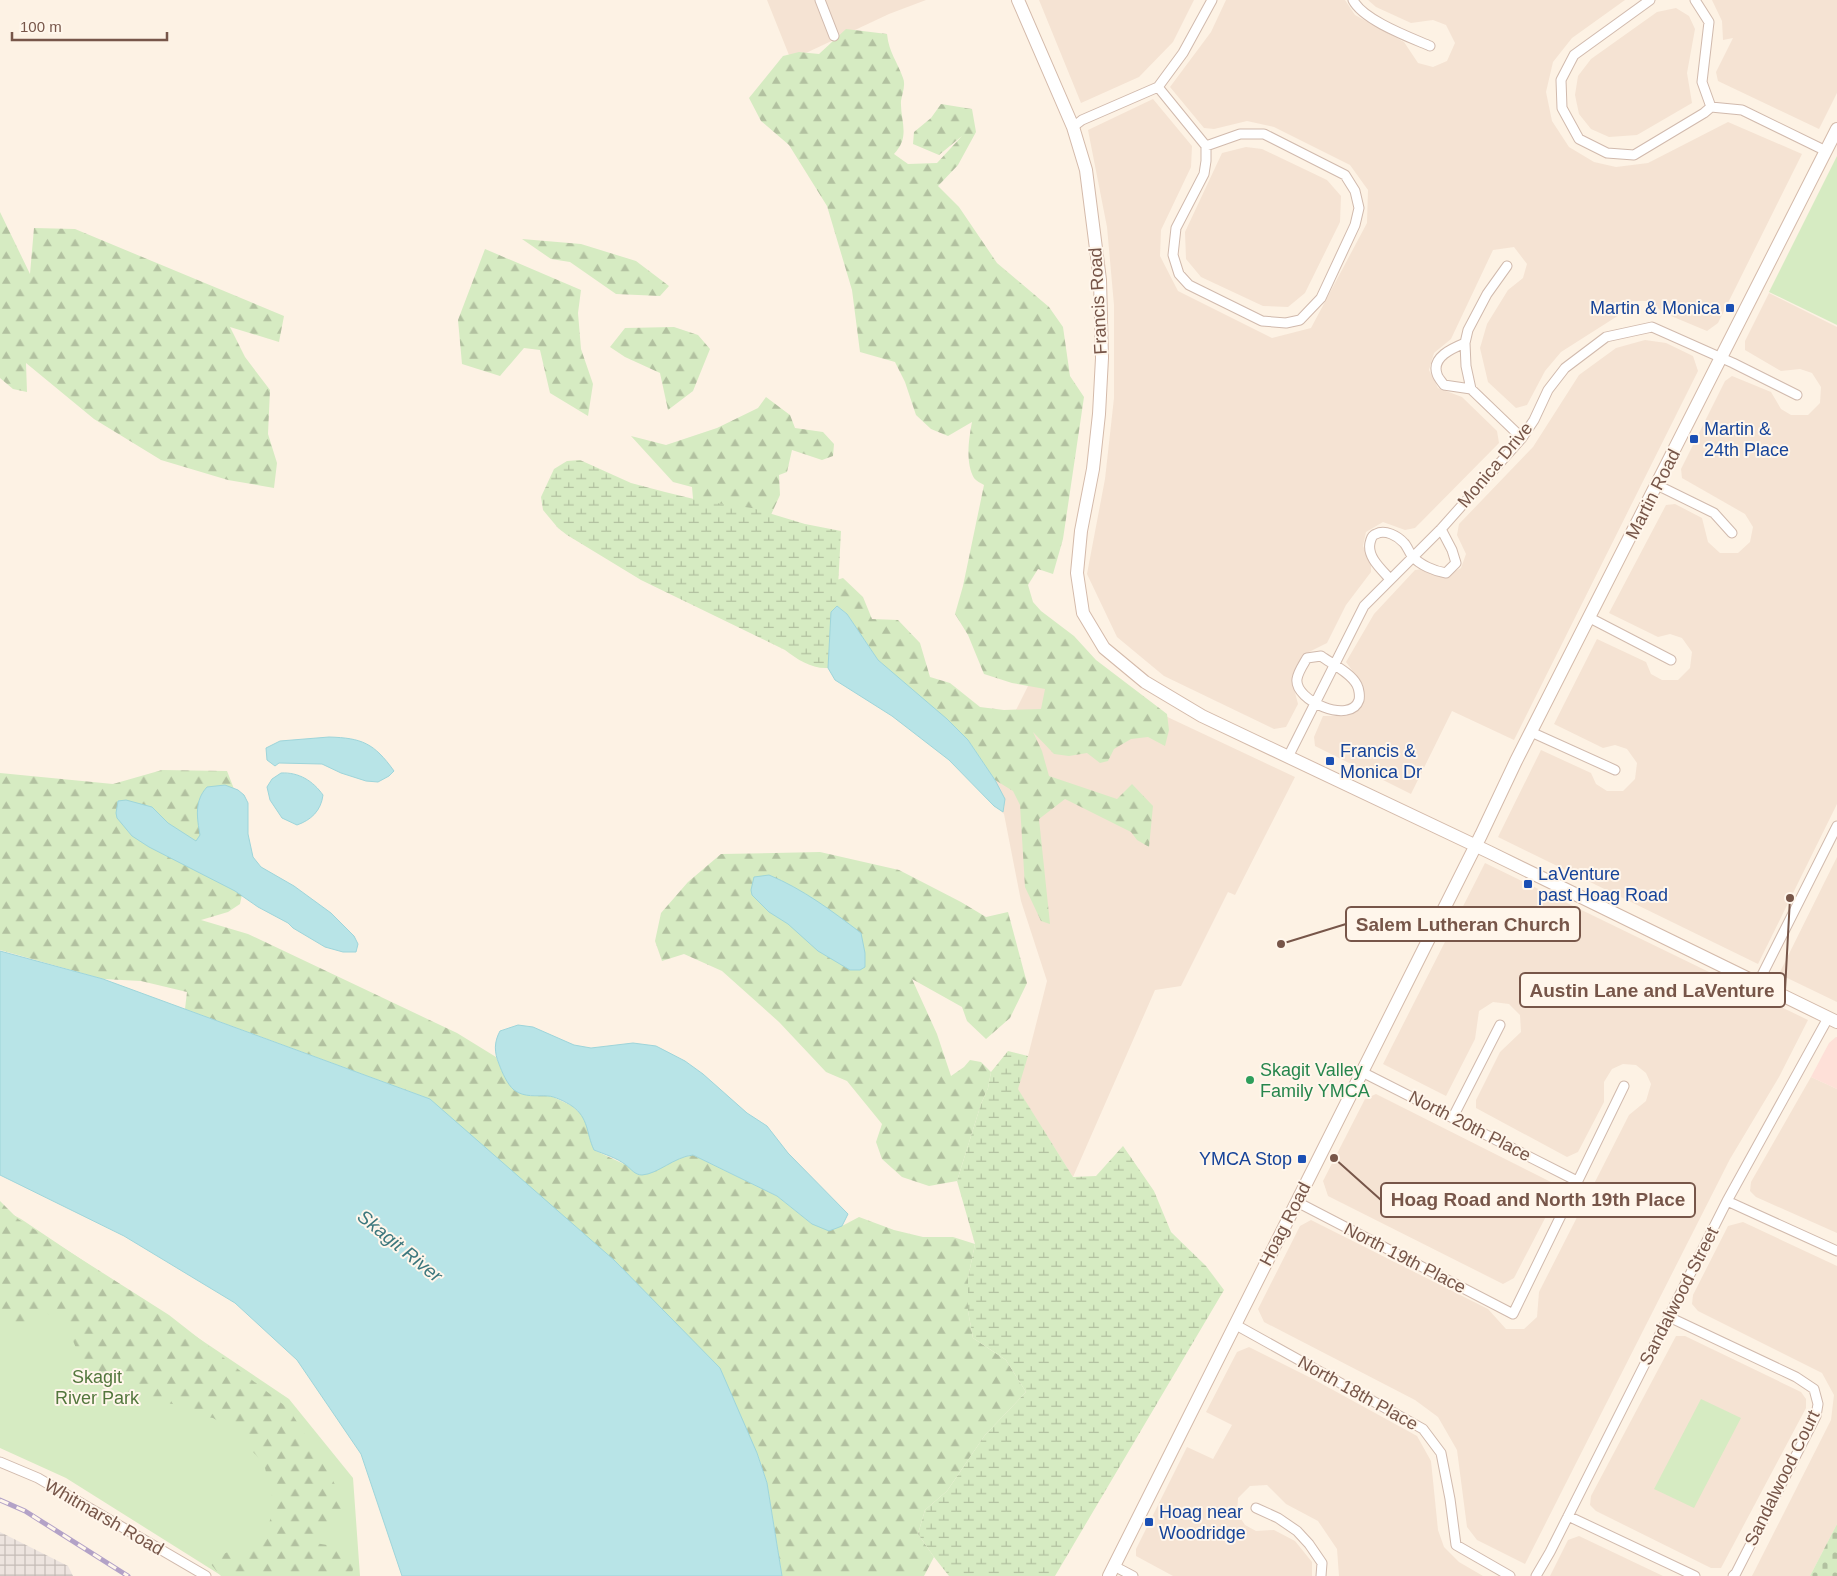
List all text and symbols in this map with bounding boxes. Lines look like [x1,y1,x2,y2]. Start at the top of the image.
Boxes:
scale bar [12,10,168,42]
text: 100 m [20,18,62,35]
street label: Francis Road [1085,247,1111,355]
place label: Martin & Monica [1590,298,1721,318]
marker: Martin & Monica [1724,302,1736,314]
street label: Monica Drive [1454,418,1536,512]
place label: Martin & 24th Place [1704,419,1789,460]
marker: Martin & 24th Place [1688,433,1700,445]
street label: Martin Road [1622,446,1684,542]
place label: Francis & Monica Dr [1340,741,1422,782]
marker: Francis & Monica Dr [1324,755,1336,767]
place label: LaVenture past Hoag Road [1538,864,1668,905]
marker: LaVenture past Hoag Road [1522,878,1534,890]
callout: Salem Lutheran Church [1346,907,1580,941]
text: Salem Lutheran Church [1356,914,1570,935]
callout: Austin Lane and LaVenture [1520,973,1785,1007]
text: Austin Lane and LaVenture [1530,980,1774,1001]
place label: Skagit Valley Family YMCA [1260,1060,1370,1101]
marker: Skagit Valley Family YMCA [1244,1074,1256,1086]
street label: North 20th Place [1406,1087,1534,1165]
place label: YMCA Stop [1199,1149,1292,1169]
marker: YMCA Stop [1296,1153,1308,1165]
street label: Hoag Road [1255,1179,1315,1269]
callout: Hoag Road and North 19th Place [1381,1183,1695,1217]
text: Hoag Road and North 19th Place [1391,1189,1685,1210]
water label: Skagit River [354,1206,447,1287]
street label: North 19th Place [1341,1219,1469,1297]
street label: Sandalwood Street [1636,1224,1722,1368]
street label: North 18th Place [1295,1352,1421,1434]
park label: Skagit River Park [55,1367,140,1408]
street label: Sandalwood Court [1741,1407,1823,1549]
street label: Whitmarsh Road [41,1475,167,1559]
place label: Hoag near Woodridge [1159,1502,1246,1543]
marker: Hoag near Woodridge [1143,1516,1155,1528]

